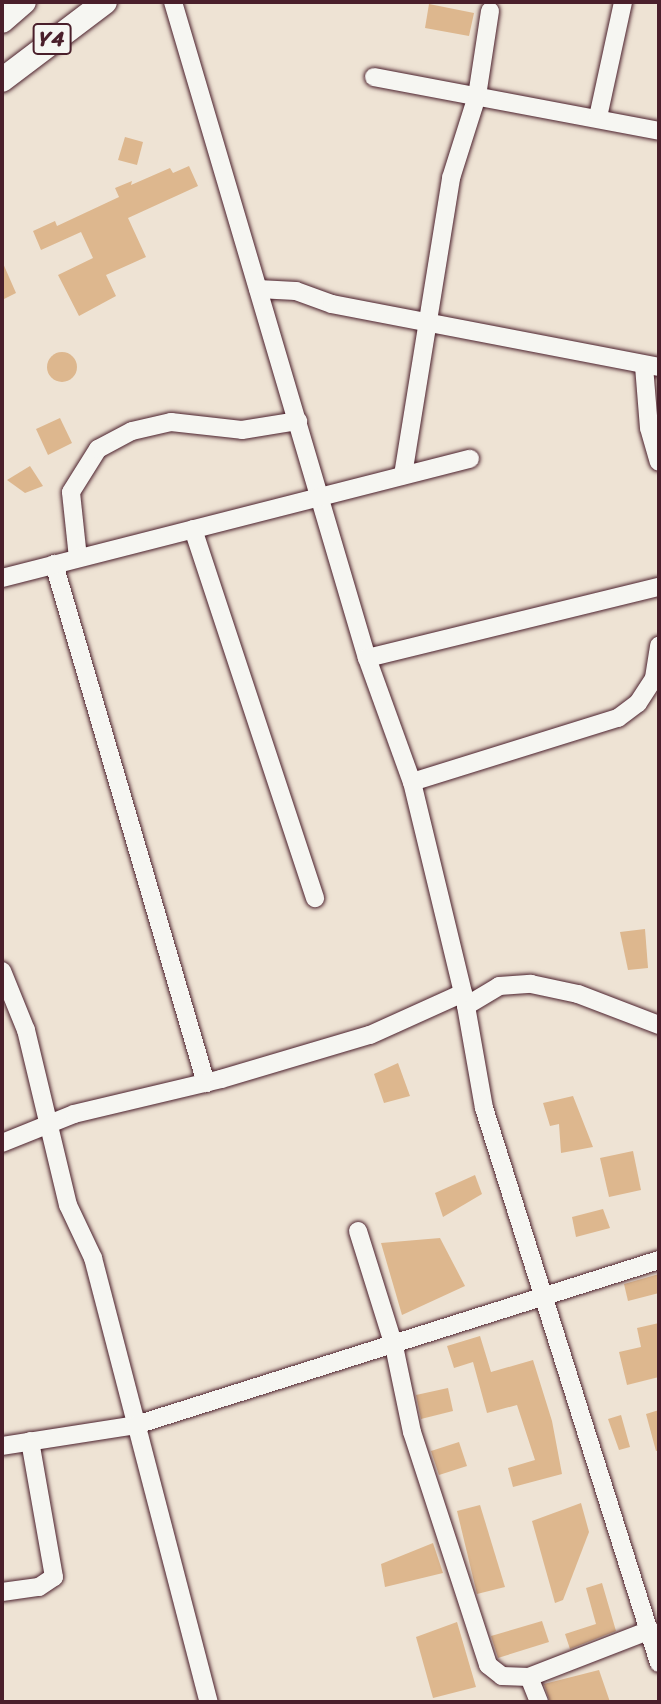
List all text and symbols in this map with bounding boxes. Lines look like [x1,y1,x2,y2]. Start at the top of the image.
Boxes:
road number: Y4 [31,22,73,56]

